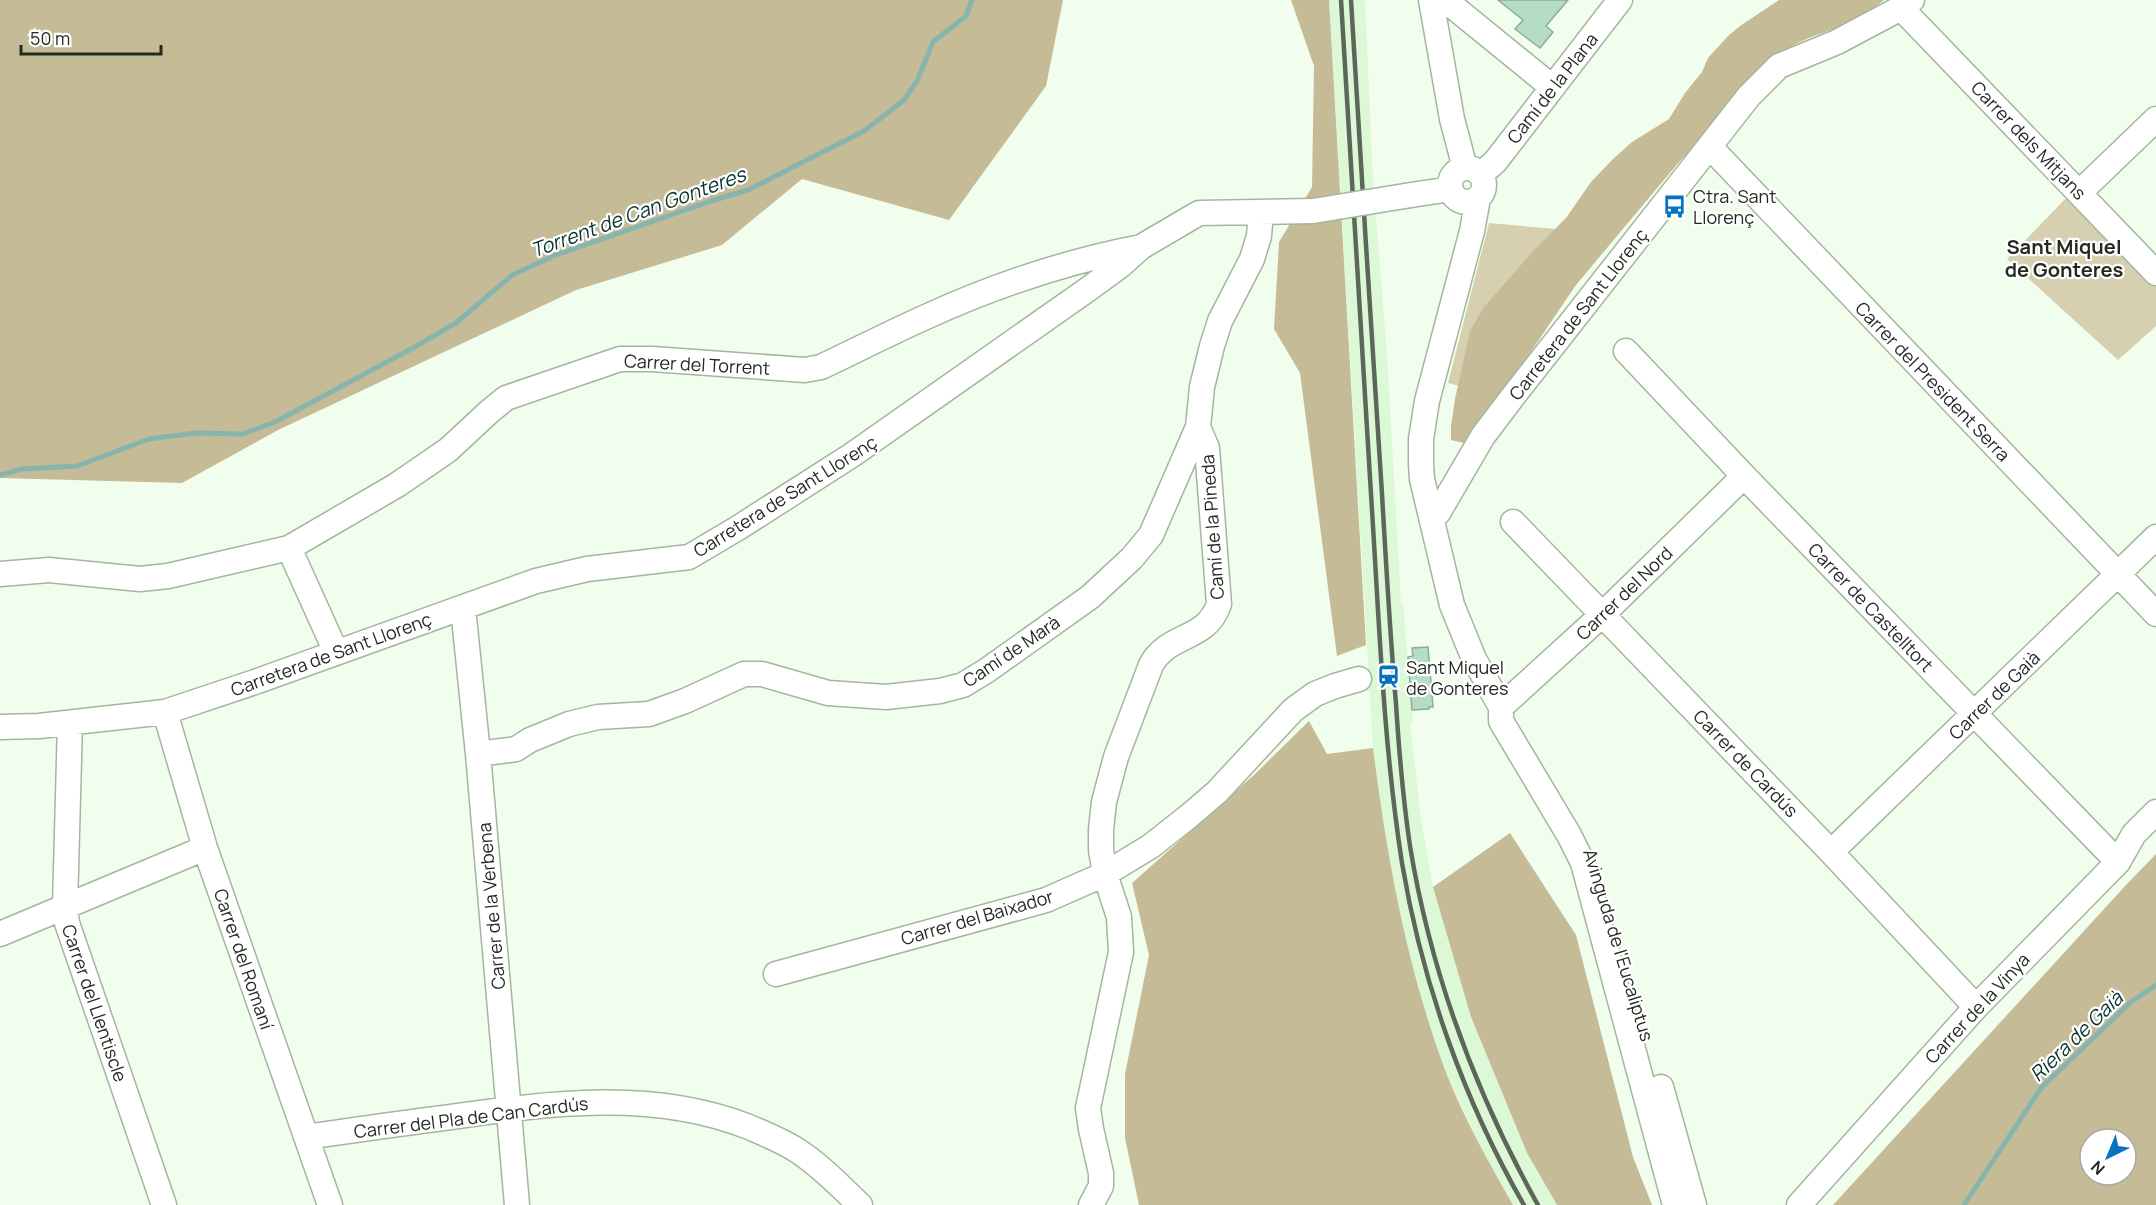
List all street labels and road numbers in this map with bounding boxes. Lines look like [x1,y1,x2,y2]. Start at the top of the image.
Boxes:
street label: Camí de la Plana [1501,28,1603,148]
street label: Carrer dels Mitjans [1966,76,2092,204]
street label: Carretera de Sant Llorenç [1503,223,1653,405]
street label: Carrer del President Serra [1850,296,2016,466]
street label: Carrer del Torrent [623,348,771,380]
street label: Carretera de Sant Llorenç [689,430,881,562]
street label: Camí de la Pineda [1195,454,1229,600]
street label: Carrer de Castelltort [1803,537,1939,677]
street label: Carrer del Nord [1571,541,1677,645]
street label: Carretera de Sant Llorenç [227,606,435,702]
street label: Camí de Marà [958,610,1064,692]
street label: Carrer de Gaià [1943,645,2045,745]
street label: Carrer de Cardús [1688,704,1804,822]
street label: Carrer de la Verbena [472,822,510,990]
street label: Avinguda de l'Eucaliptus [1578,846,1660,1044]
street label: Carrer del Baixador [898,884,1056,950]
street label: Carrer del Romaní [209,885,279,1033]
street label: Carrer del Llentiscle [57,921,133,1085]
street label: Carrer de la Vinya [1919,948,2035,1068]
street label: Carrer del Pla de Can Cardús [352,1091,590,1143]

